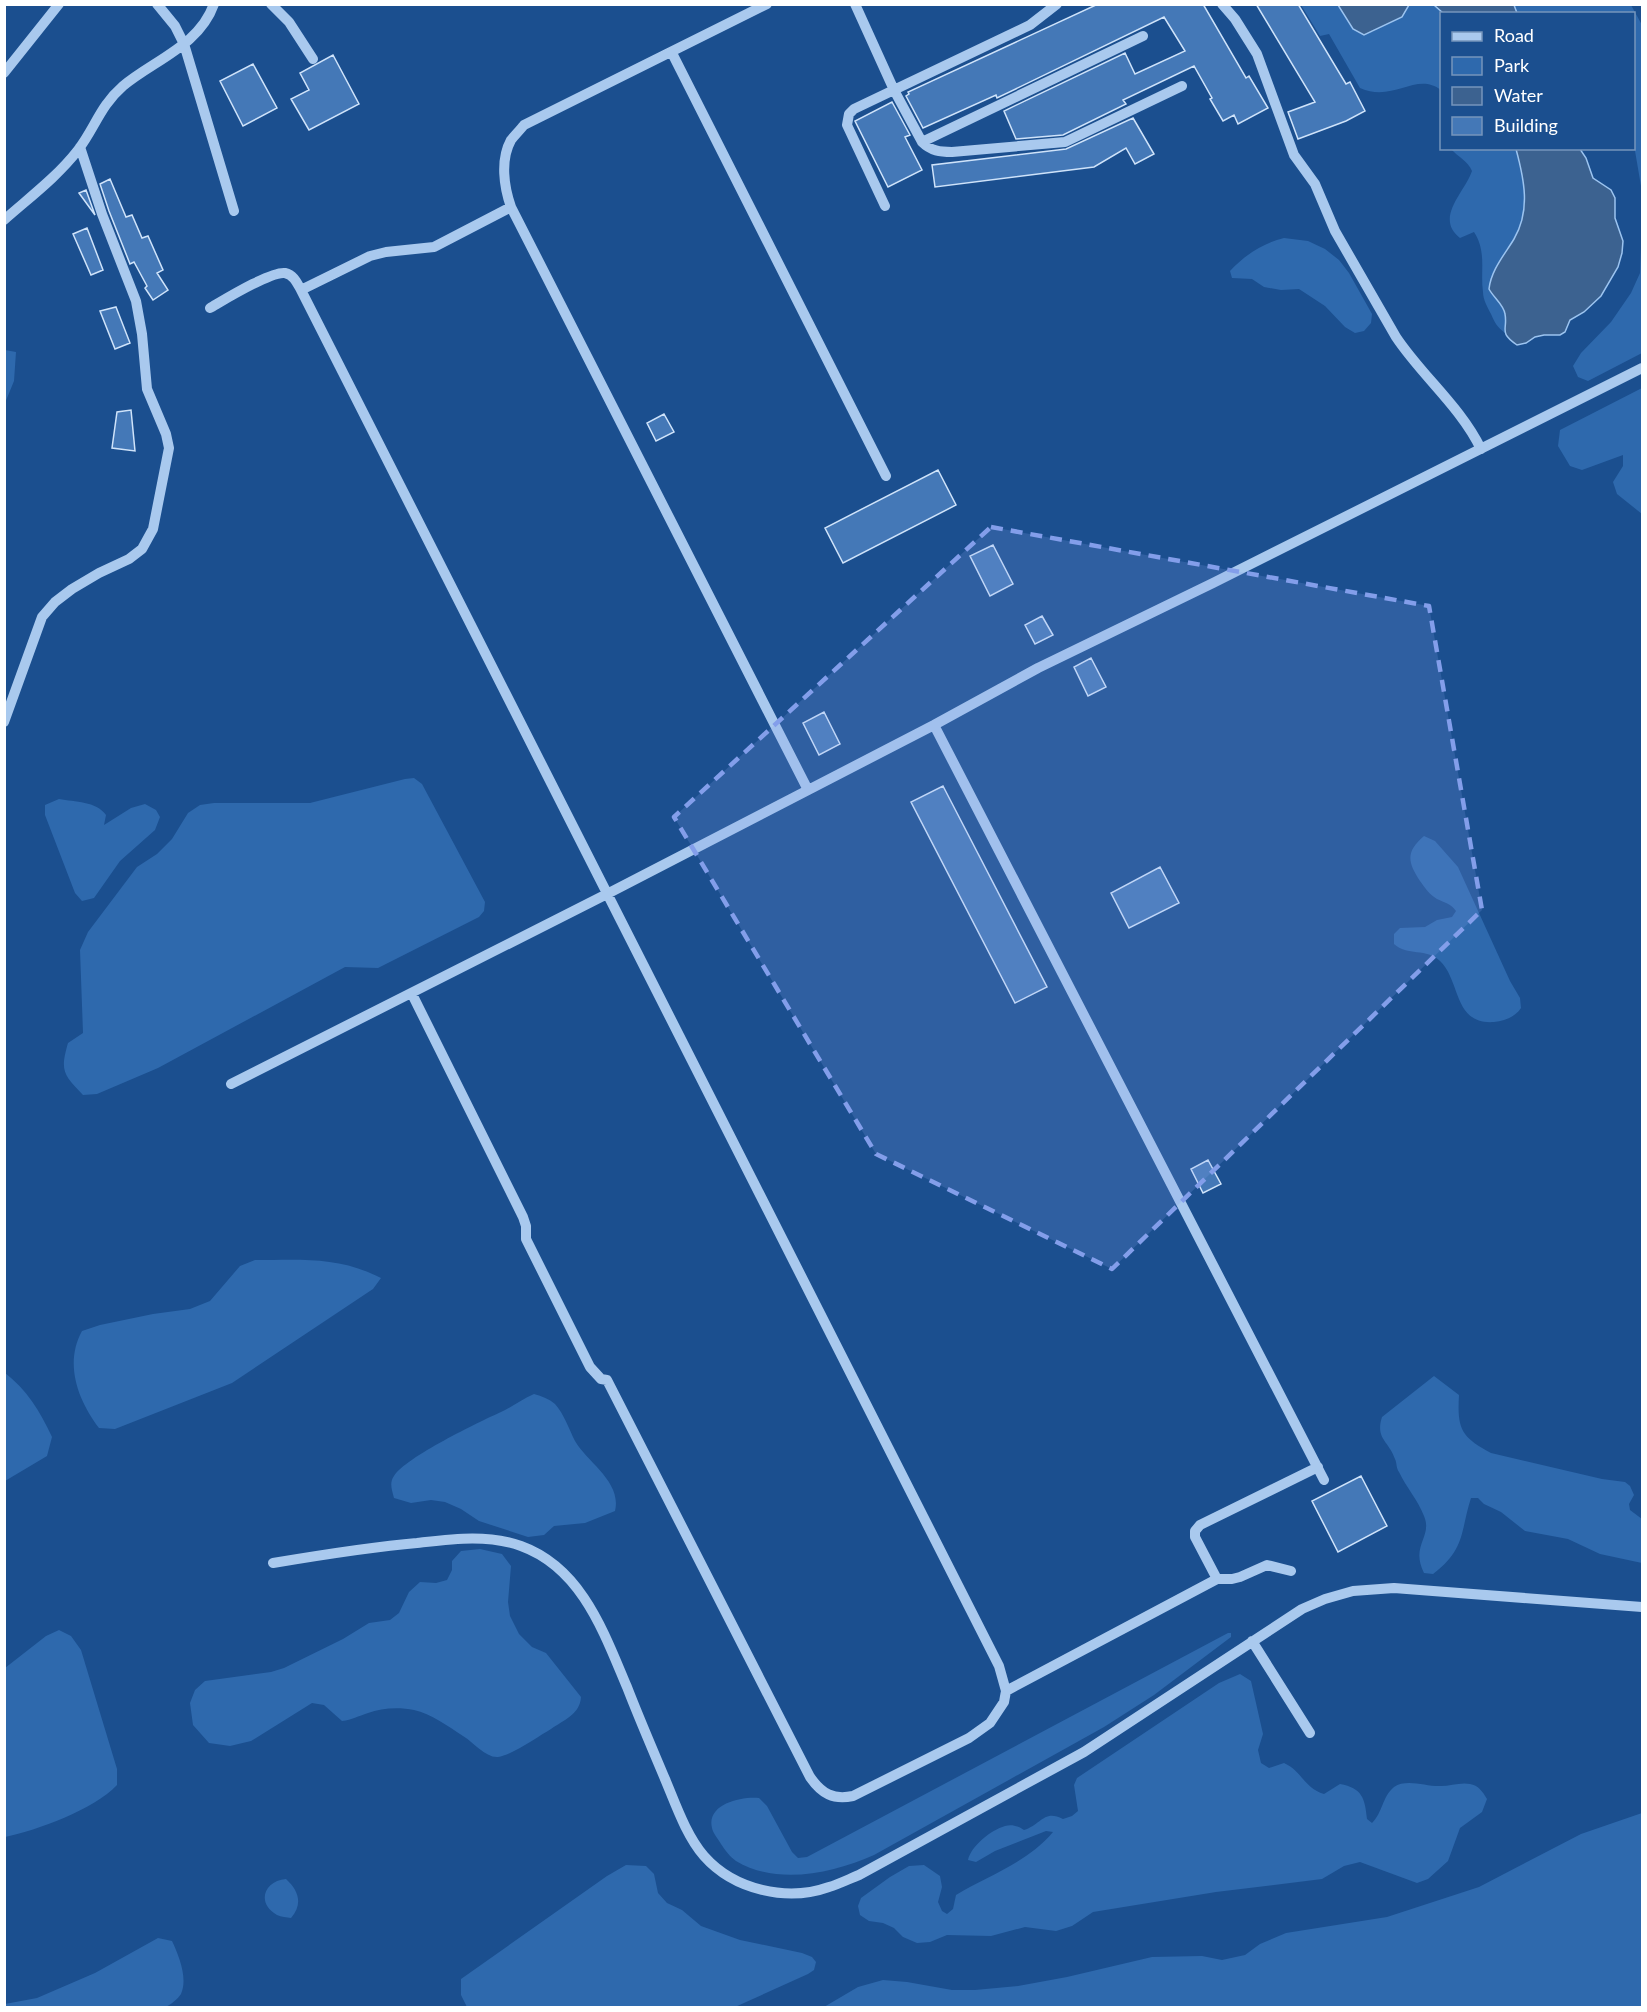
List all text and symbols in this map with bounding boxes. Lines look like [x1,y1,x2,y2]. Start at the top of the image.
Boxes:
legend [1440,12,1635,150]
text: Road [1494,24,1534,46]
text: Park [1494,54,1530,76]
text: Water [1494,84,1543,106]
text: Building [1494,114,1558,136]

